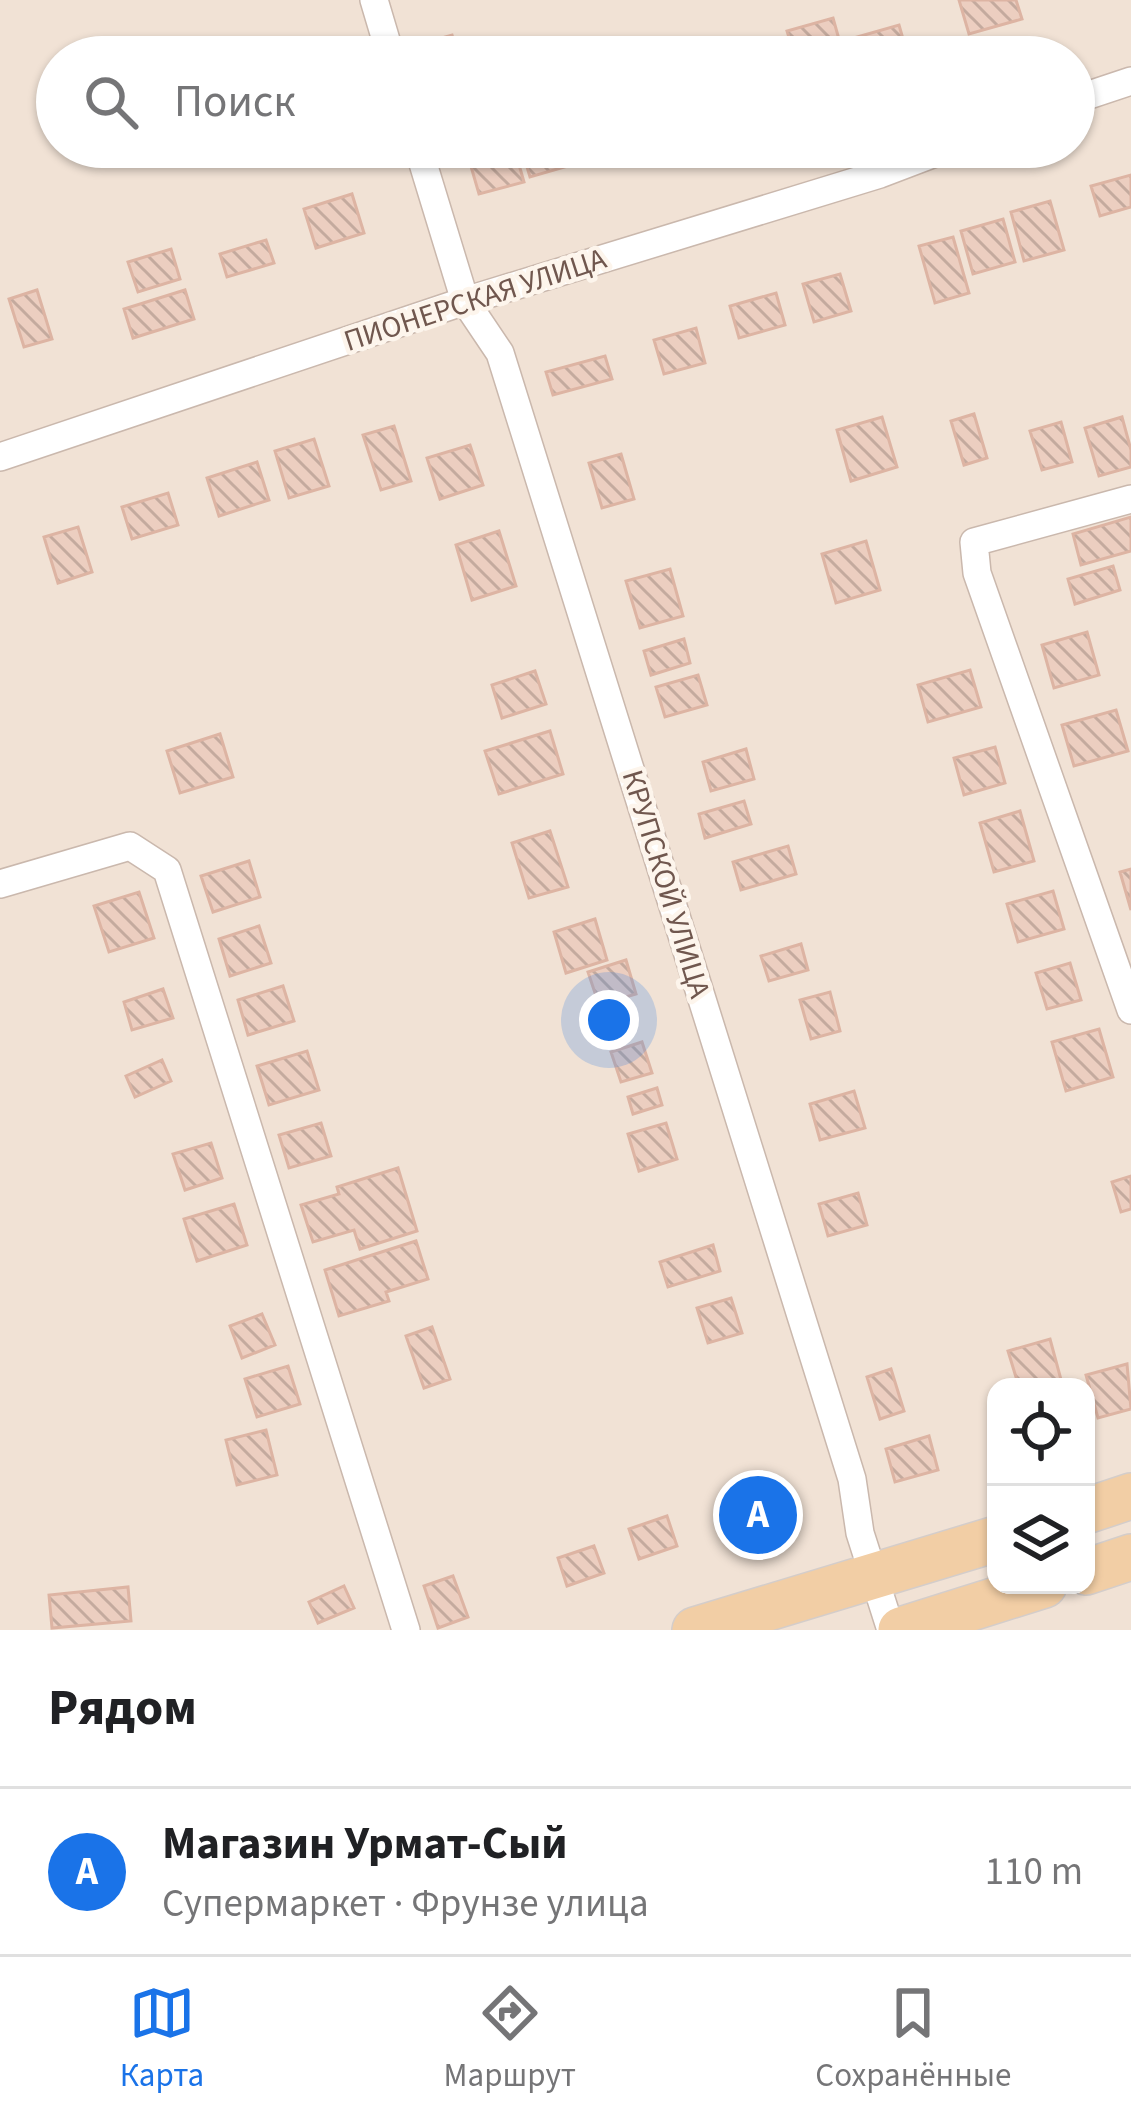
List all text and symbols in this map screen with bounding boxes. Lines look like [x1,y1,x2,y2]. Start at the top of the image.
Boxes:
search box [36,36,1095,168]
icon: search [78,69,144,135]
text: Поиск [174,70,296,134]
street label: ПИОНЕРСКАЯ УЛИЦА [338,237,612,363]
street label: КРУПСКОЙ УЛИЦА [611,765,721,1004]
your location [579,990,639,1050]
map controls [987,1378,1095,1594]
button: locate [987,1378,1095,1486]
pin: A [719,1470,797,1560]
button: layers [987,1486,1095,1594]
text: Рядом [48,1672,197,1744]
text: Магазин Урмат-Сый [162,1812,567,1876]
text: A [76,1844,98,1900]
text: 110 m [985,1844,1083,1900]
text: Супермаркет · Фрунзе улица [162,1876,649,1932]
tab: Карта [120,1980,204,2099]
tab: Маршрут [444,1980,576,2099]
tab: Сохранённые [815,1980,1011,2099]

